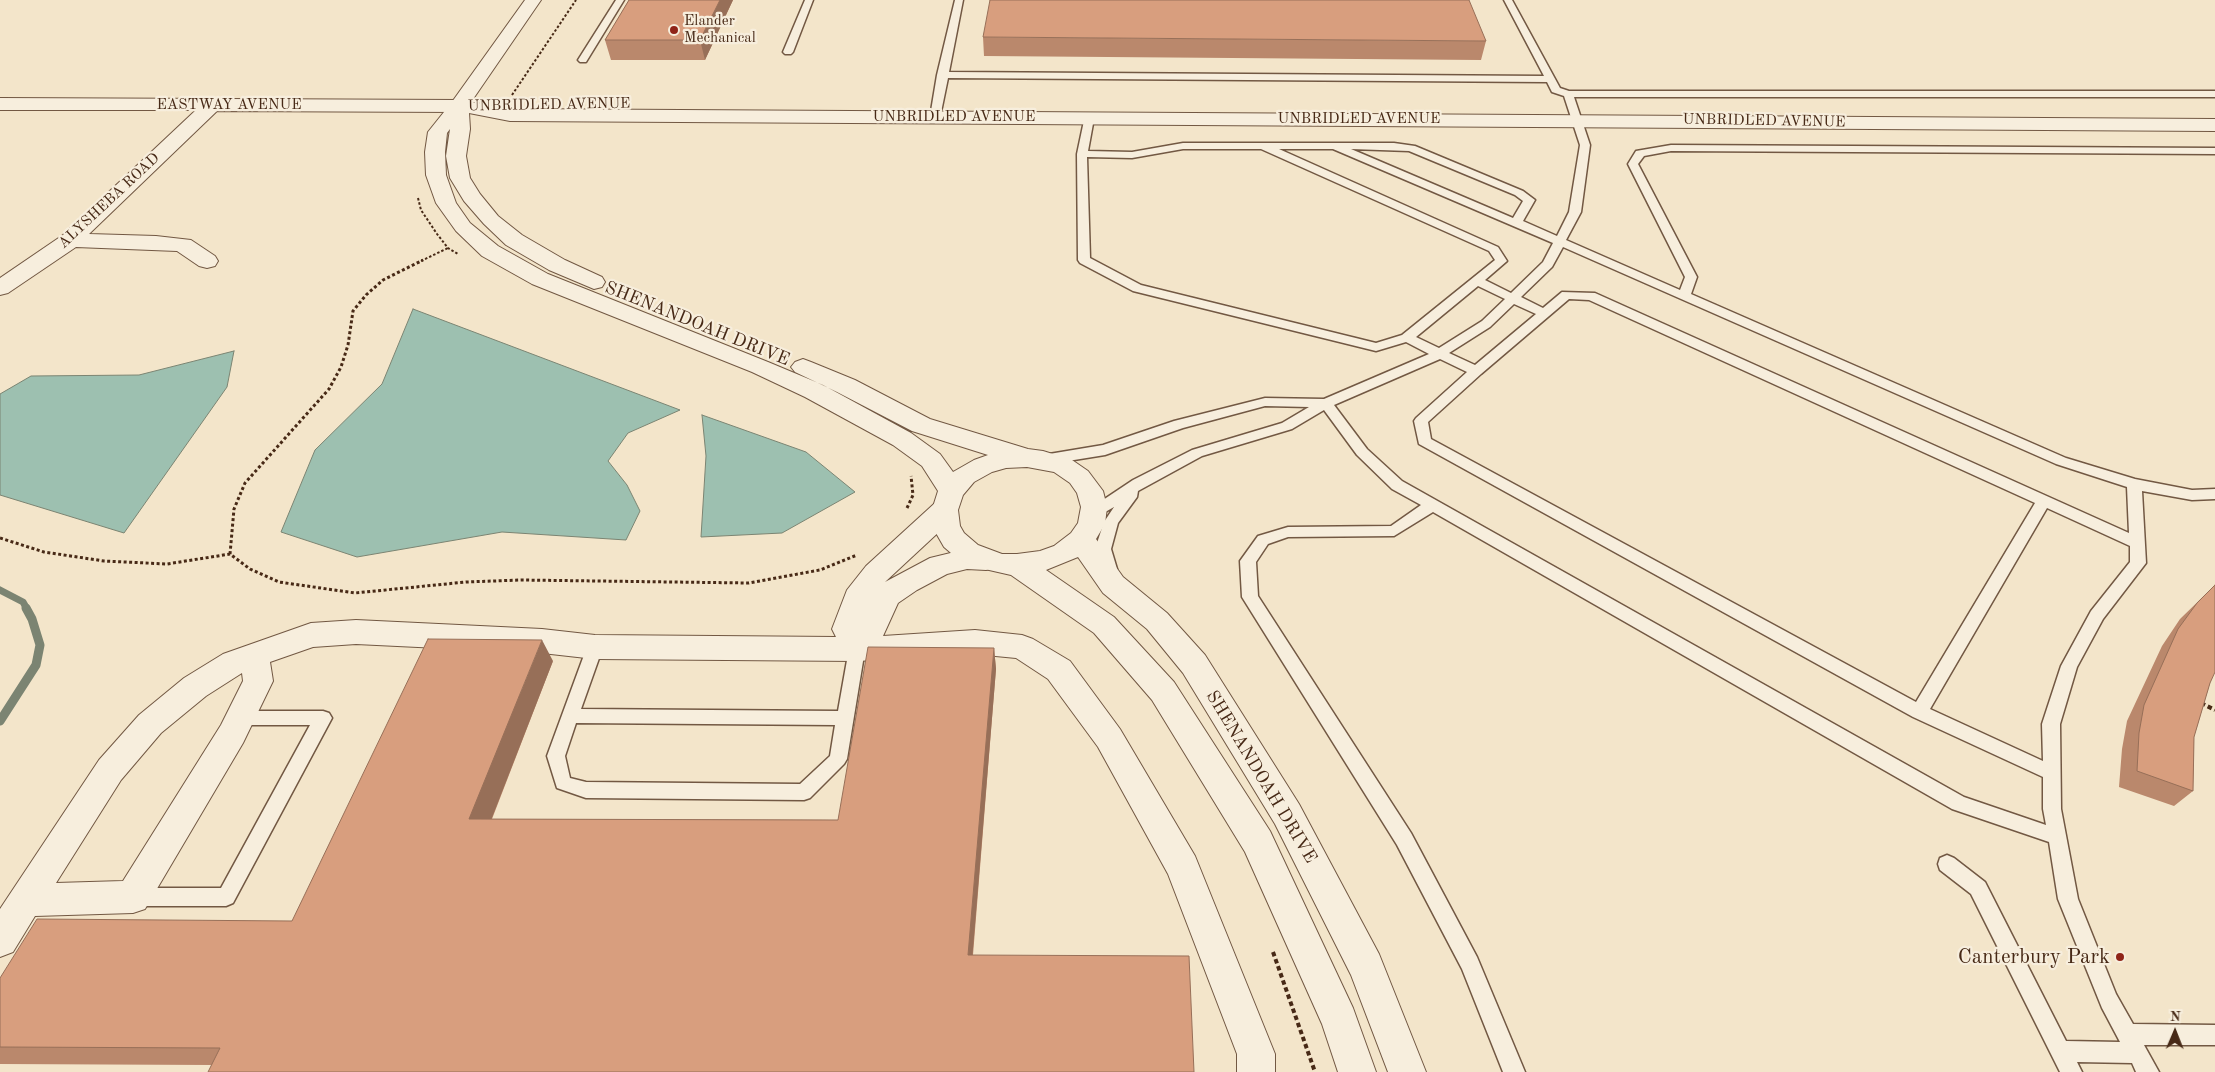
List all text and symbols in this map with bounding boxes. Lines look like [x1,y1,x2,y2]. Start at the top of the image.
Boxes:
place label: Elander Mechanical [684,12,756,47]
marker: Elander Mechanical [668,24,680,36]
street label: UNBRIDLED AVENUE [467,95,631,115]
street label: EASTWAY AVENUE [157,96,301,114]
street label: UNBRIDLED AVENUE [873,108,1035,126]
street label: UNBRIDLED AVENUE [1278,110,1440,128]
street label: UNBRIDLED AVENUE [1682,111,1846,131]
street label: ALYSHEBA ROAD [55,149,163,253]
street label: SHENANDOAH DRIVE [601,277,793,371]
street label: SHENANDOAH DRIVE [1201,687,1321,867]
place label: Canterbury Park [1958,944,2110,970]
marker: Canterbury Park [2114,951,2126,963]
north arrow [2150,1007,2200,1057]
text: N [2170,1010,2181,1024]

